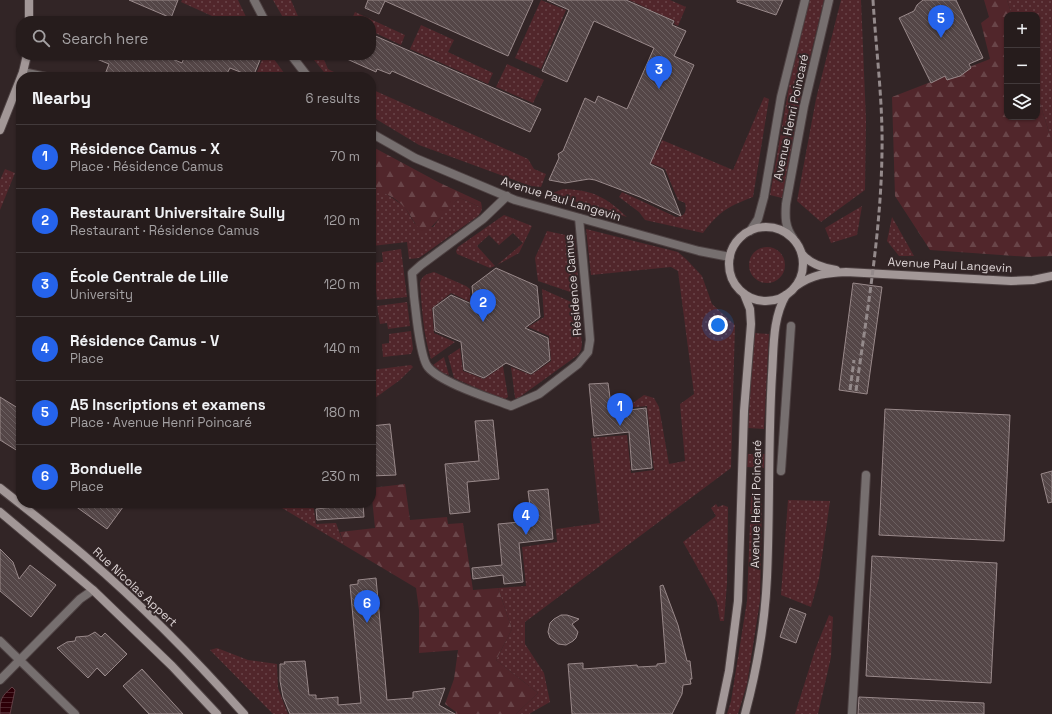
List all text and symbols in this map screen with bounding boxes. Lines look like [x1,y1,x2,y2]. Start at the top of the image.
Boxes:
pin: 5 [928,5,954,38]
map controls [1004,12,1040,120]
button: + [1004,12,1040,48]
search box [16,16,376,60]
icon: search [30,27,52,49]
text: Search here [62,29,148,48]
button: − [1004,48,1040,84]
street label: Avenue Henri Poincaré [770,52,812,182]
pin: 3 [646,56,672,89]
button: layers [1004,84,1040,120]
text: Nearby [32,87,91,109]
text: 6 results [306,90,360,107]
text: Résidence Camus - X [70,139,220,158]
text: 1 [42,148,48,165]
text: 70 m [330,148,360,165]
text: Place · Résidence Camus [70,158,223,175]
street label: Avenue Paul Langevin [499,173,623,225]
text: Restaurant Universitaire Sully [70,203,285,222]
text: 2 [41,212,49,229]
text: 120 m [324,212,360,229]
text: Restaurant · Résidence Camus [70,222,259,239]
street label: Résidence Camus [561,233,585,337]
street label: Avenue Paul Langevin [887,254,1013,276]
text: École Centrale de Lille [70,267,229,286]
text: 3 [41,276,49,293]
text: 120 m [324,276,360,293]
text: University [70,286,133,303]
pin: 2 [470,289,496,322]
your location [708,315,728,335]
text: Résidence Camus - V [70,331,219,350]
text: 4 [41,340,49,357]
text: 140 m [324,340,360,357]
text: Place [70,350,104,367]
pin: 1 [607,393,633,426]
text: A5 Inscriptions et examens [70,395,266,414]
text: 5 [41,404,49,421]
text: 180 m [324,404,360,421]
text: Place · Avenue Henri Poincaré [70,414,252,431]
street label: Avenue Henri Poincaré [747,440,765,568]
text: Bonduelle [70,459,142,478]
text: 6 [41,468,49,485]
text: 230 m [322,468,360,485]
text: Place [70,478,104,495]
pin: 4 [513,502,539,535]
street label: Rue Nicolas Appert [89,544,181,630]
pin: 6 [354,590,380,623]

